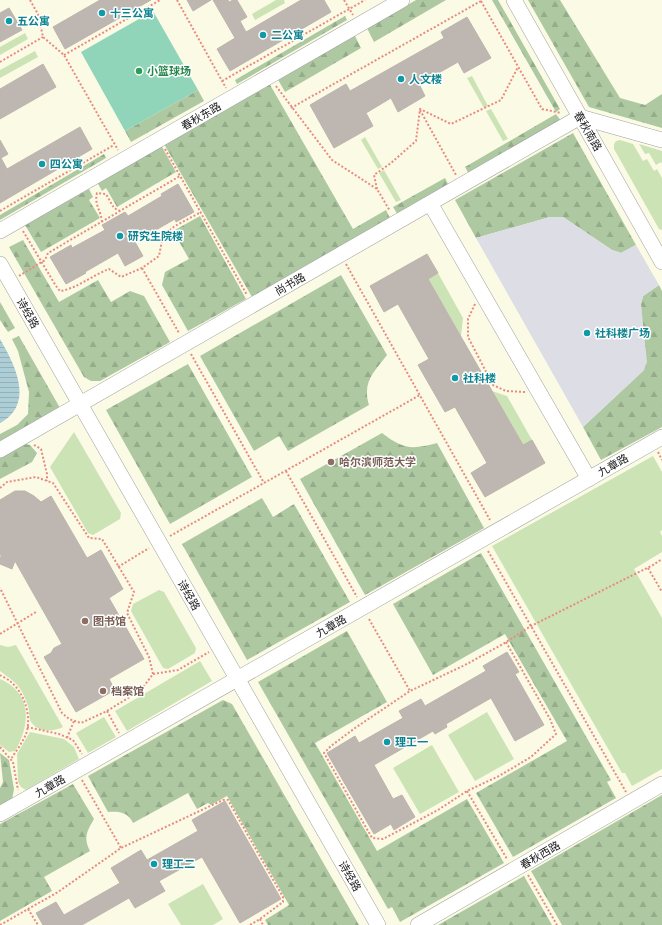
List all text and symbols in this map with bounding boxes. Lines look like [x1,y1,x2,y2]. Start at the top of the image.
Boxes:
place label: 十三公寓 [110,6,154,20]
marker: 十三公寓 [97,8,107,18]
place label: 五公寓 [17,14,50,28]
marker: 五公寓 [4,16,14,26]
place label: 二公寓 [271,28,304,42]
marker: 二公寓 [258,30,268,40]
place label: 小篮球场 [147,64,191,78]
marker: 小篮球场 [134,66,144,76]
place label: 人文楼 [409,72,442,86]
marker: 人文楼 [396,74,406,84]
street label: 春秋东路 [178,99,224,133]
street label: 春秋南路 [571,108,605,154]
place label: 四公寓 [50,157,83,171]
marker: 四公寓 [37,159,47,169]
place label: 研究生院楼 [128,229,183,243]
marker: 研究生院楼 [115,231,125,241]
street label: 尚书路 [272,270,308,298]
street label: 诗经路 [14,295,42,331]
place label: 社科楼广场 [595,326,650,340]
marker: 社科楼广场 [582,328,592,338]
place label: 社科楼 [463,371,496,385]
marker: 社科楼 [450,373,460,383]
street label: 九章路 [595,451,631,479]
place label: 哈尔滨师范大学 [339,455,416,469]
marker: 哈尔滨师范大学 [326,457,336,467]
street label: 诗经路 [175,577,203,613]
street label: 九章路 [313,612,349,640]
place label: 图书馆 [93,614,126,628]
marker: 图书馆 [80,616,90,626]
place label: 档案馆 [111,684,144,698]
marker: 档案馆 [98,686,108,696]
place label: 理工一 [395,735,428,749]
marker: 理工一 [382,737,392,747]
street label: 九章路 [32,772,68,800]
street label: 春秋西路 [517,838,563,872]
place label: 理工二 [162,857,195,871]
street label: 诗经路 [336,858,364,894]
marker: 理工二 [149,859,159,869]

